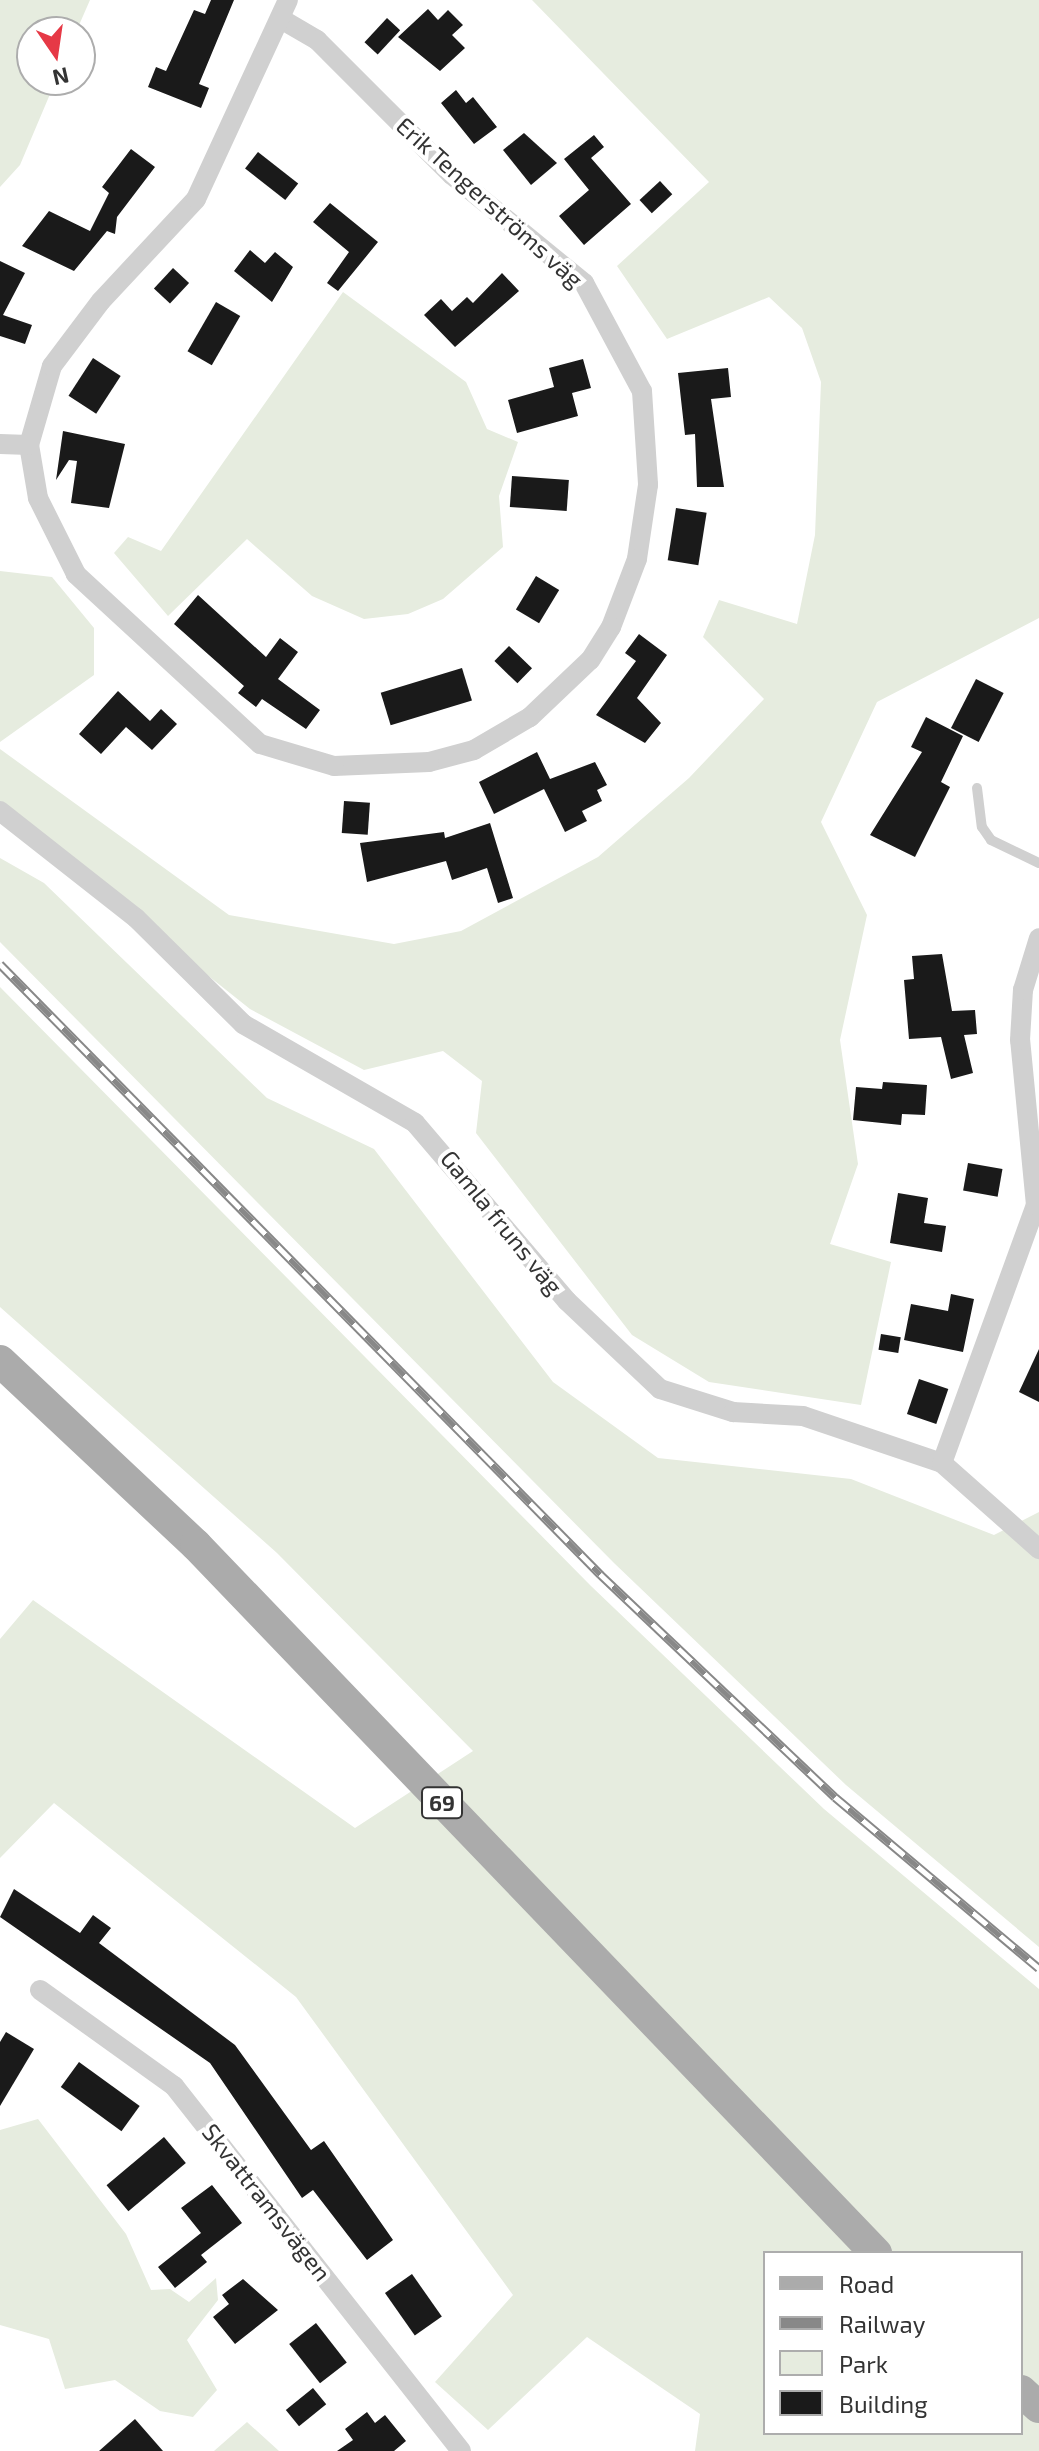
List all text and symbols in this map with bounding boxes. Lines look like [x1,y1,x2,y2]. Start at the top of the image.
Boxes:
north arrow [16,16,96,96]
text: N [50,63,72,92]
street label: Erik Tengerströms väg [390,110,590,294]
street label: Gamla fruns väg [435,1144,569,1300]
road number: 69 [420,1785,464,1821]
street label: Skvattramsvägen [197,2118,337,2286]
legend [763,2251,1023,2435]
text: Road [839,2269,894,2298]
text: Railway [839,2309,925,2338]
text: Park [839,2349,888,2378]
text: Building [839,2389,928,2418]

